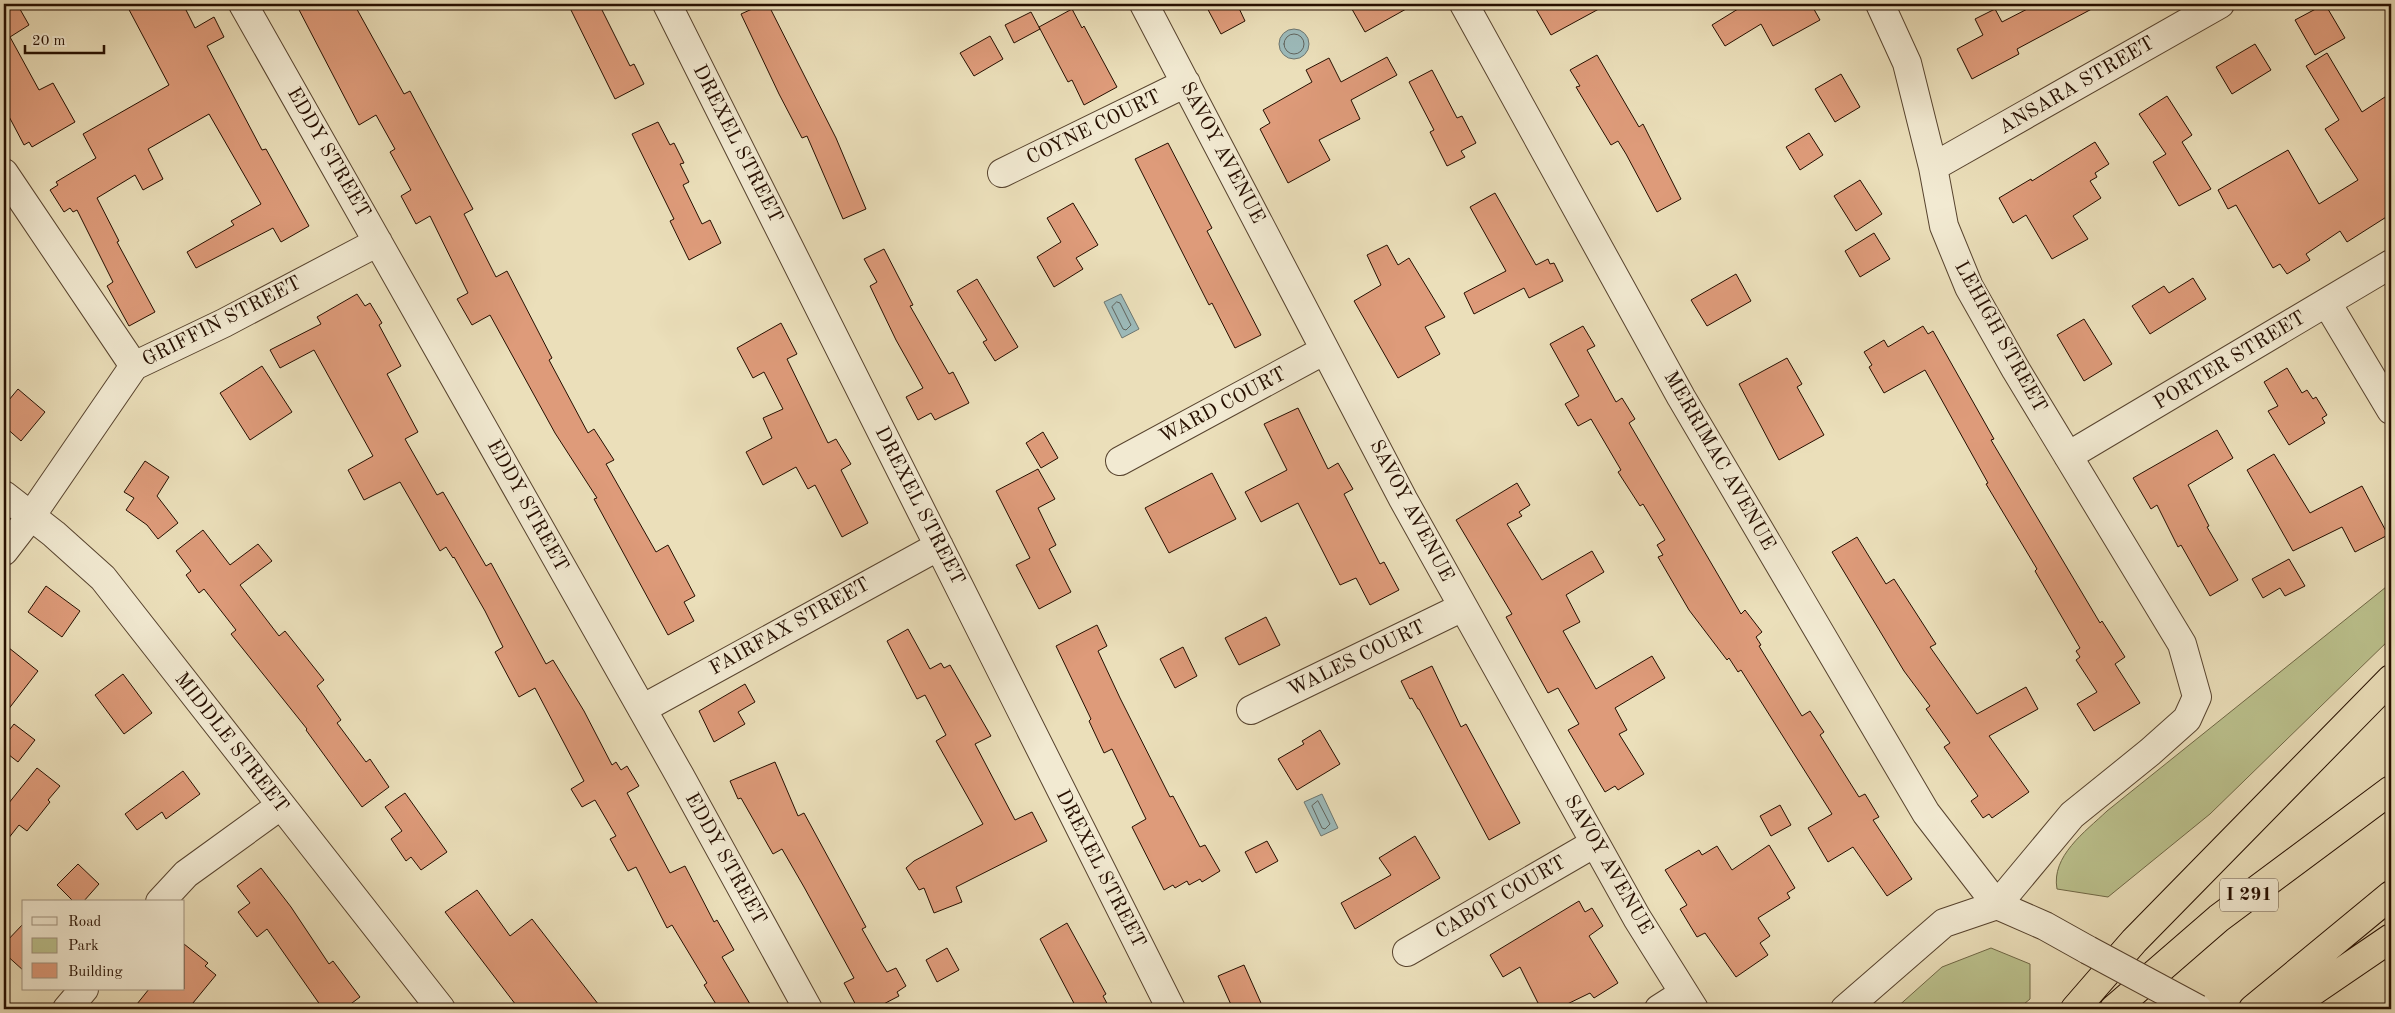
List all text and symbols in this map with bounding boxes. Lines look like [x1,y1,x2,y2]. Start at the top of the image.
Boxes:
scale bar [25,22,104,54]
street label: ANSARA STREET [1996,33,2158,139]
text: 20 m [32,34,66,49]
street label: DREXEL STREET [689,62,785,226]
street label: SAVOY AVENUE [1176,79,1268,227]
street label: EDDY STREET [283,84,373,222]
street label: COYNE COURT [1024,87,1164,169]
street label: LEHIGH STREET [1950,258,2050,416]
street label: GRIFFIN STREET [139,273,305,371]
street label: PORTER STREET [2151,308,2309,414]
street label: WARD COURT [1156,364,1290,448]
street label: MERRIMAC AVENUE [1660,368,1778,554]
street label: DREXEL STREET [871,424,967,588]
street label: EDDY STREET [483,437,571,575]
street label: SAVOY AVENUE [1365,437,1457,585]
street label: FAIRFAX STREET [707,575,873,679]
street label: WALES COURT [1285,617,1429,701]
street label: MIDDLE STREET [170,669,292,817]
street label: DREXEL STREET [1052,787,1148,951]
street label: EDDY STREET [681,790,769,928]
street label: SAVOY AVENUE [1560,792,1656,938]
street label: CABOT COURT [1433,853,1569,943]
road number: I 291 [2220,878,2278,912]
legend [22,900,185,990]
text: Road [68,915,102,930]
text: Park [68,939,99,954]
text: Building [68,965,123,980]

